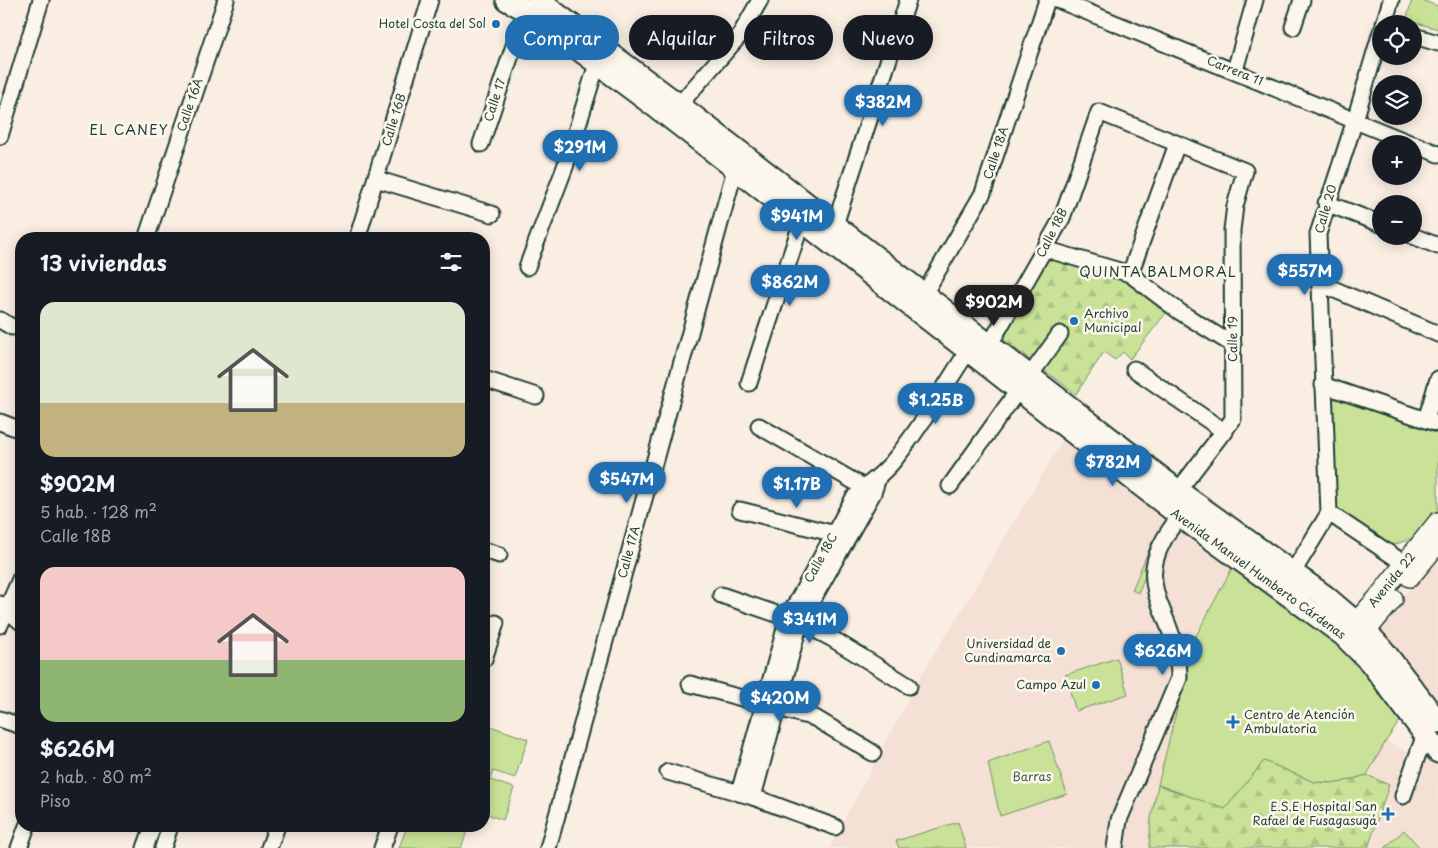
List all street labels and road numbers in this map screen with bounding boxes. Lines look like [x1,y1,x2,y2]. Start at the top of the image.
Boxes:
street label: Carrera 11 [1204,51,1266,90]
street label: Calle 16A [172,75,207,134]
street label: Calle 17 [479,75,510,124]
street label: Calle 16B [377,91,410,148]
street label: Calle 18A [978,124,1012,181]
street label: Calle 20 [1309,182,1341,235]
street label: Calle 18B [1031,205,1071,260]
street label: Calle 19 [1223,316,1241,362]
street label: Avenida Manuel Humberto Cárdenas [1167,503,1350,643]
street label: Calle 17A [612,523,644,580]
street label: Calle 18C [799,529,841,586]
street label: Avenida 22 [1363,548,1419,611]

